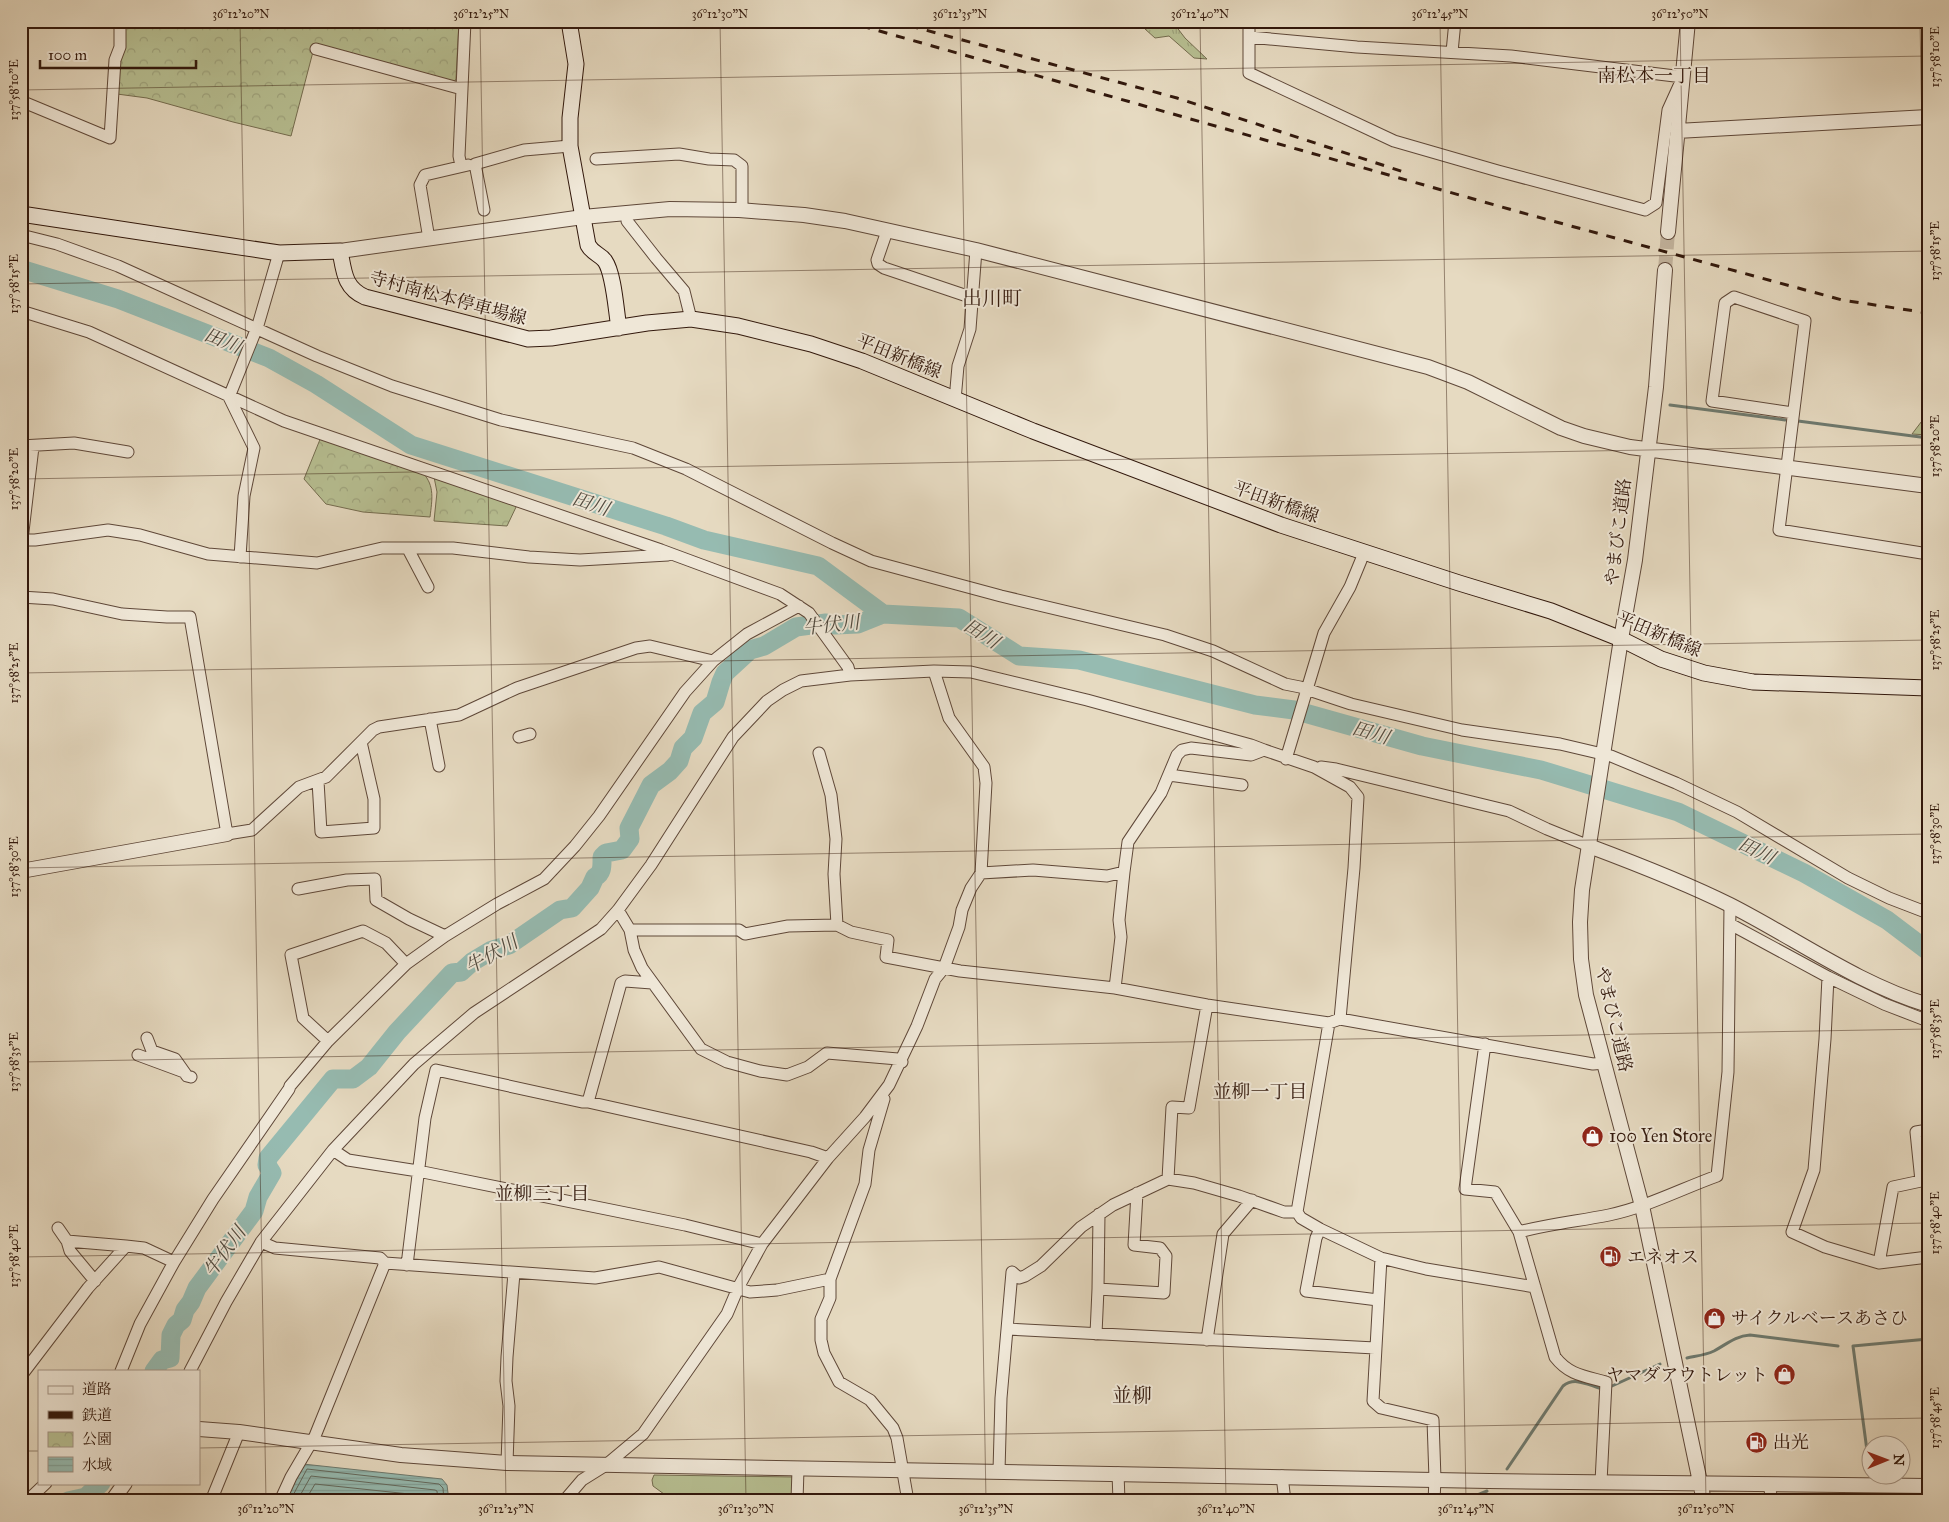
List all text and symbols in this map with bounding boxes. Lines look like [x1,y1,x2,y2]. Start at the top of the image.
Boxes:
text: 36°12'20"N [212,7,270,21]
text: 36°12'25"N [453,7,509,21]
text: 36°12'30"N [692,7,748,21]
text: 36°12'35"N [932,7,988,21]
text: 36°12'40"N [1171,7,1229,21]
text: 36°12'45"N [1412,7,1468,21]
text: 36°12'50"N [1651,7,1709,21]
text: 137°58'10"E [1928,26,1942,88]
scale bar [40,38,196,70]
text: 100 m [48,46,88,64]
text: 137°58'10"E [7,59,21,121]
district label: 南松本一丁目 [1597,64,1711,87]
text: 137°58'15"E [1928,221,1942,281]
text: 137°58'15"E [7,254,21,314]
street label: 寺村南松本停車場線 [367,266,529,330]
district label: 出川町 [962,286,1022,310]
water label: 田川 [201,323,247,359]
street label: 平田新橋線 [853,329,945,383]
text: 137°58'20"E [1928,414,1942,477]
text: 137°58'20"E [7,447,21,510]
street label: 平田新橋線 [1230,476,1322,528]
street label: やまびこ道路 [1601,477,1635,587]
water label: 田川 [569,487,614,521]
street label: 平田新橋線 [1613,606,1705,662]
text: 137°58'25"E [1928,609,1942,670]
water label: 牛伏川 [801,610,863,639]
water label: 田川 [960,614,1006,654]
text: 137°58'25"E [7,642,21,703]
water label: 田川 [1349,716,1394,749]
text: 137°58'30"E [1928,803,1942,865]
water label: 田川 [1735,832,1781,870]
text: 137°58'30"E [7,836,21,898]
water label: 牛伏川 [461,929,523,979]
street label: やまびこ道路 [1591,964,1637,1074]
text: 137°58'35"E [1928,999,1942,1059]
text: 137°58'35"E [7,1032,21,1092]
district label: 並柳一丁目 [1212,1080,1308,1103]
shop icon: 100 Yen Store [1581,1124,1605,1148]
place label: 100 Yen Store [1609,1125,1712,1147]
district label: 並柳三丁目 [494,1182,590,1205]
text: 137°58'40"E [1928,1191,1942,1255]
water label: 牛伏川 [198,1220,252,1281]
text: 137°58'40"E [7,1224,21,1288]
fuel station icon: エネオス [1599,1245,1623,1269]
place label: エネオス [1627,1246,1699,1268]
shop icon: サイクルベースあさひ [1703,1306,1727,1330]
place label: サイクルベースあさひ [1731,1307,1908,1329]
shop icon: ヤマダアウトレット [1772,1363,1796,1387]
place label: ヤマダアウトレット [1606,1364,1768,1386]
legend [38,1370,200,1484]
text: 道路 [82,1380,112,1398]
district label: 並柳 [1112,1383,1152,1407]
text: 137°58'45"E [1928,1387,1942,1449]
text: 鉄道 [82,1406,112,1424]
text: 公園 [82,1430,112,1448]
fuel station icon: 出光 [1745,1430,1769,1454]
place label: 出光 [1773,1431,1809,1453]
north arrow [1862,1434,1912,1484]
text: N [1890,1454,1907,1466]
text: 水域 [82,1456,112,1474]
text: 36°12'20"N [237,1502,295,1516]
text: 36°12'25"N [478,1502,534,1516]
text: 36°12'30"N [718,1502,774,1516]
text: 36°12'35"N [958,1502,1014,1516]
text: 36°12'40"N [1197,1502,1255,1516]
text: 36°12'45"N [1438,1502,1494,1516]
text: 36°12'50"N [1677,1502,1735,1516]

